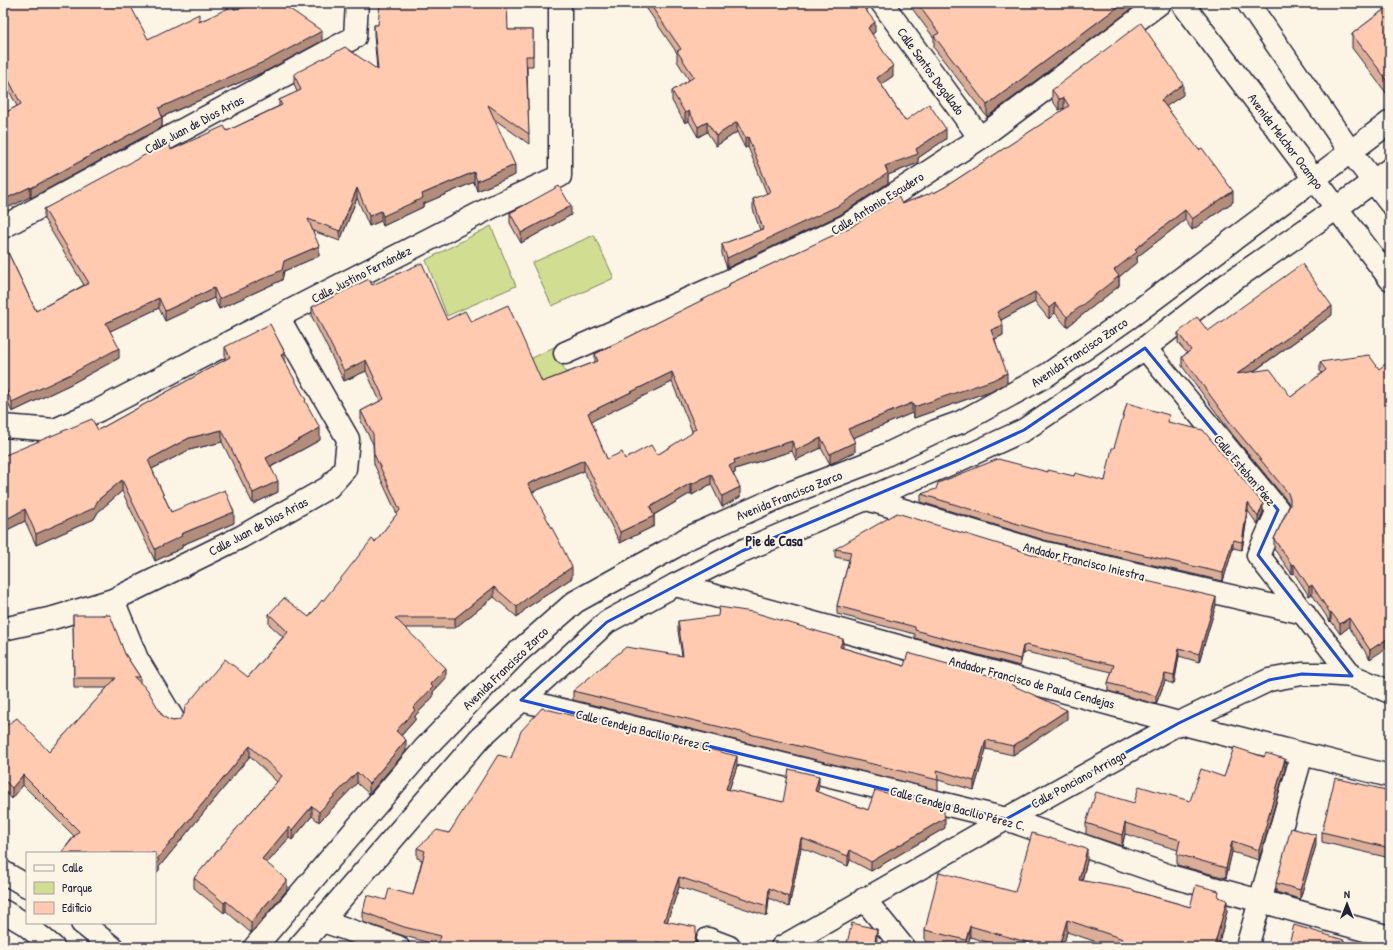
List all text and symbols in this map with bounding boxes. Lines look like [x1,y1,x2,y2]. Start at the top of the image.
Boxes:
street label: Calle Santos Degollado [893,24,969,118]
street label: Avenida Melchor Ocampo [1244,89,1328,193]
street label: Calle Juan de Dios Arias [141,90,247,158]
street label: Calle Antonio Escudero [827,167,927,239]
street label: Calle Justino Fernández [308,241,415,307]
street label: Avenida Francisco Zarco [1027,313,1131,391]
street label: Calle Esteban Páez [1210,431,1280,510]
street label: Avenida Francisco Zarco [733,466,845,524]
street label: Calle Juan de Dios Arias [205,492,311,560]
district label: Pie de Casa [746,531,803,550]
street label: Andador Francisco Iniestra [1021,537,1147,585]
street label: Avenida Francisco Zarco [458,622,552,714]
street label: Andador Francisco de Paula Cendejas [947,651,1117,713]
street label: Calle Cendeja Bacilio Pérez C. [574,704,714,756]
street label: Calle Ponciano Arriaga [1027,745,1129,813]
street label: Calle Cendeja Bacilio Pérez C. [888,781,1028,835]
legend [26,852,156,924]
text: Calle [62,859,83,876]
text: Parque [62,879,92,896]
north arrow [1327,884,1367,924]
text: N [1344,887,1350,901]
text: Edificio [62,899,92,916]

